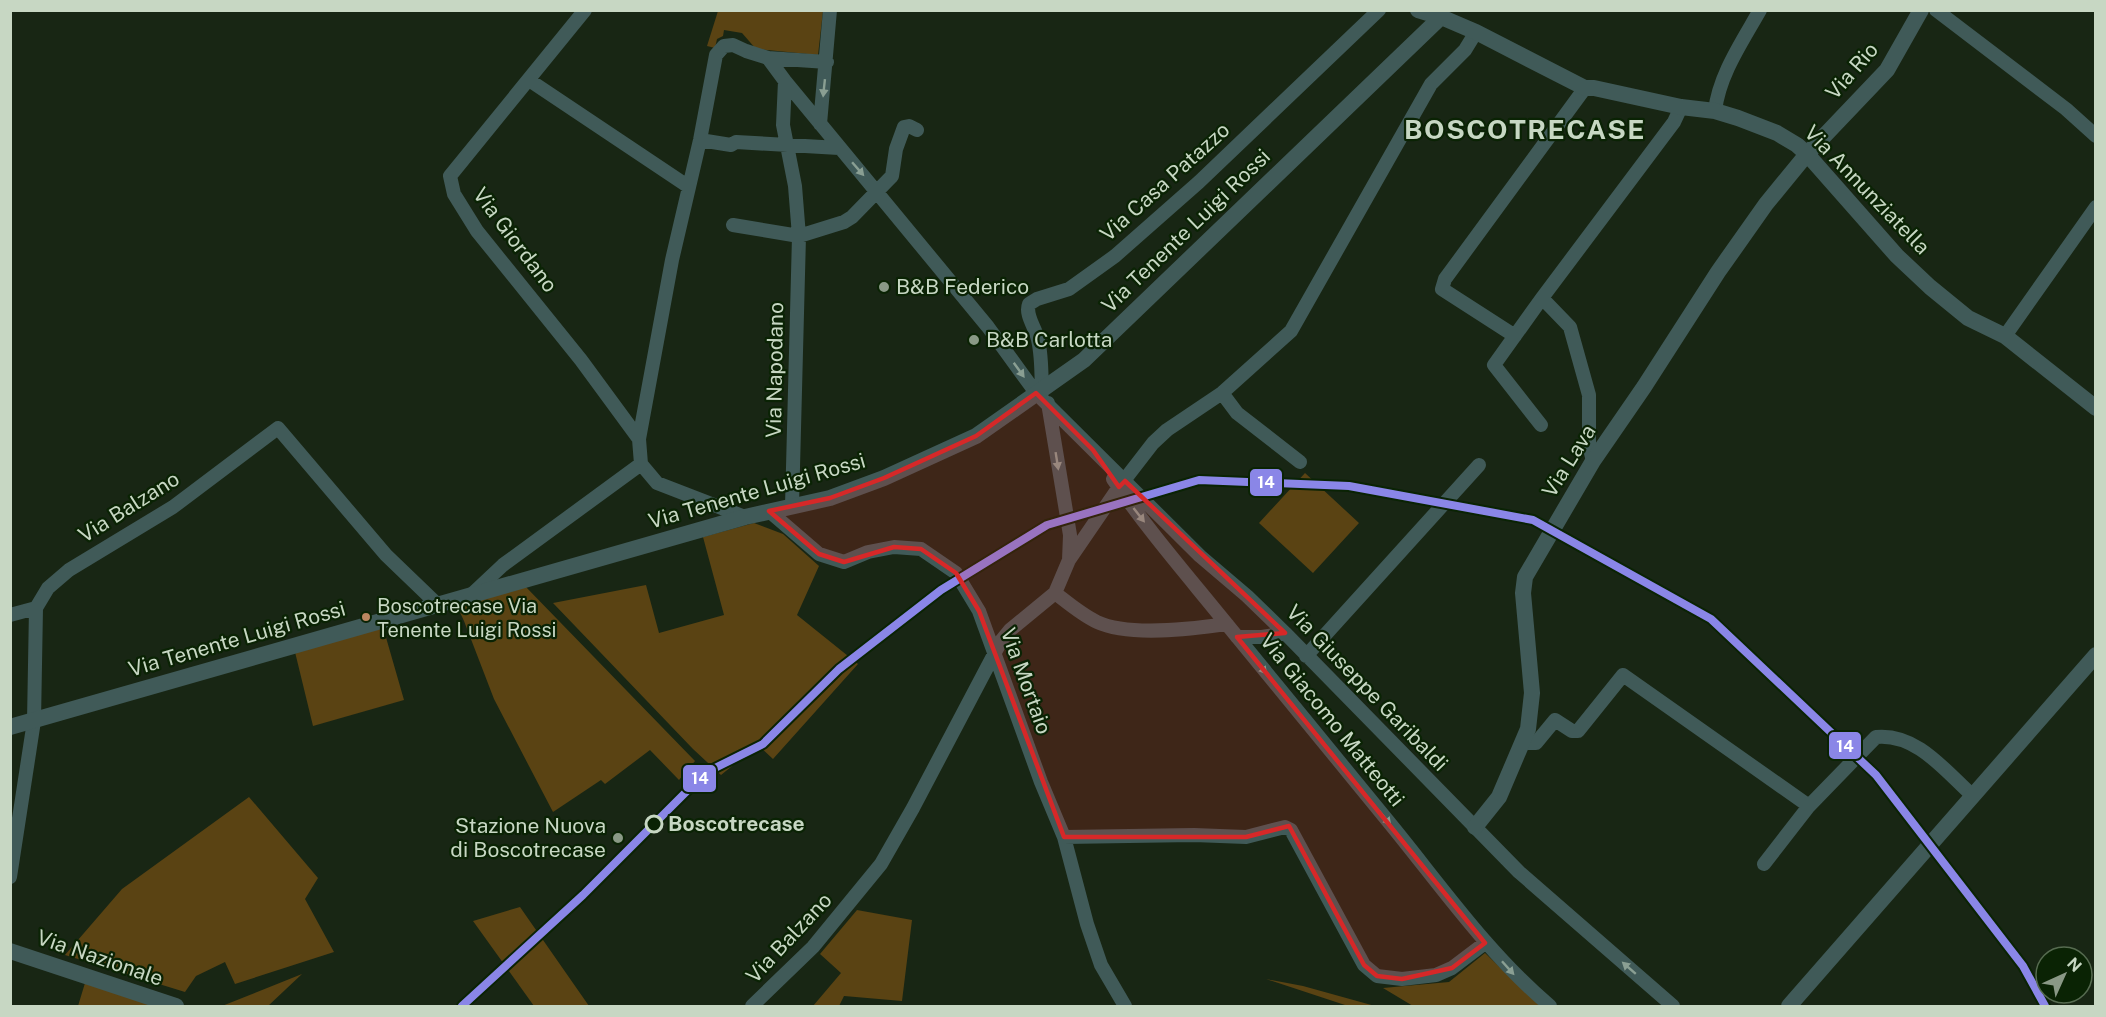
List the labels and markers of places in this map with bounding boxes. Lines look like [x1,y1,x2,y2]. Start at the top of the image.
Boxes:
place label: B&B Federico [896,274,1029,299]
marker: B&B Federico [877,280,891,294]
place label: B&B Carlotta [986,327,1112,352]
marker: B&B Carlotta [967,333,981,347]
place label: Boscotrecase Via Tenente Luigi Rossi [377,594,556,642]
marker: Boscotrecase Via Tenente Luigi Rossi [360,611,372,623]
place label: Boscotrecase [668,811,805,836]
place label: Stazione Nuova di Boscotrecase [450,813,606,862]
marker: Boscotrecase [645,815,663,833]
marker: Stazione Nuova di Boscotrecase [611,831,625,845]

